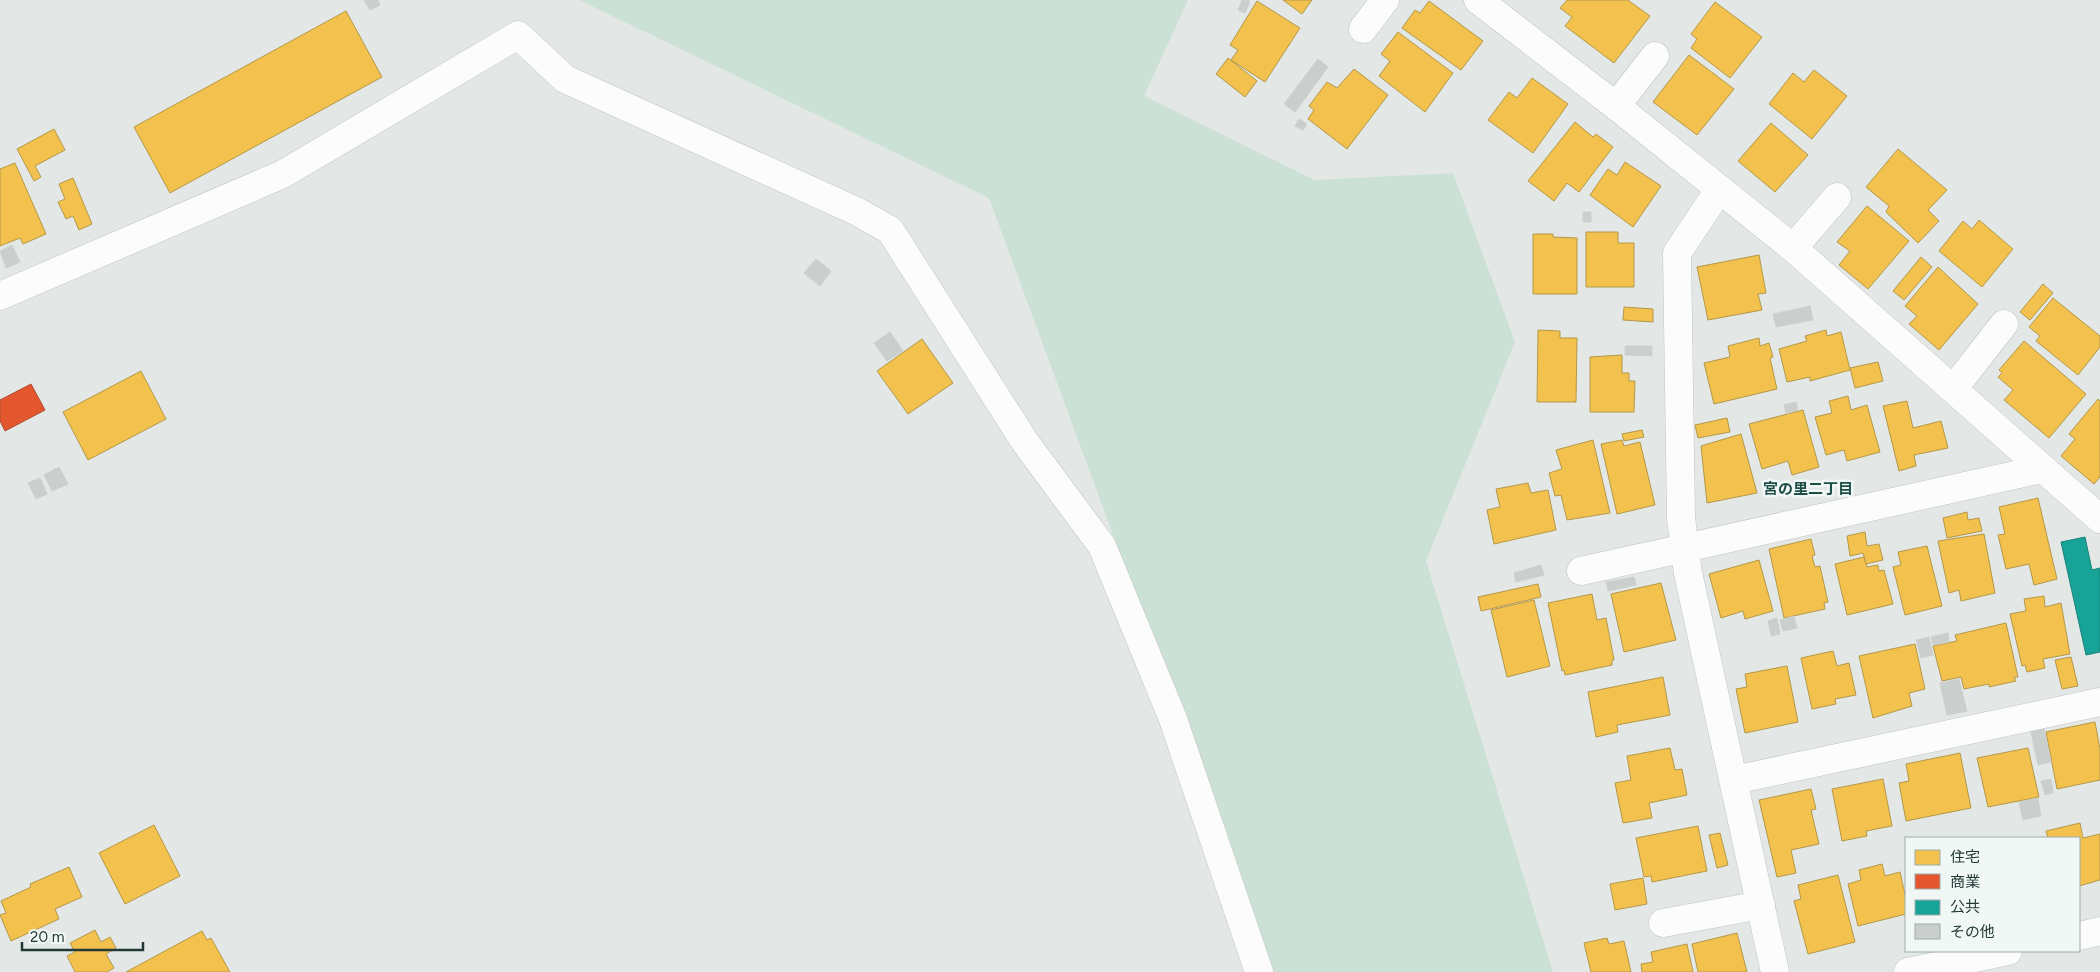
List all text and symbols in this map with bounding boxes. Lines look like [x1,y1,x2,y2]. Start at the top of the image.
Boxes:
district label: 宮の里二丁目 [1763,480,1853,498]
legend [1905,837,2080,952]
text: 住宅 [1950,848,1980,866]
text: 商業 [1950,873,1980,891]
text: 公共 [1950,898,1980,916]
scale bar [22,920,144,952]
text: その他 [1950,923,1995,941]
text: 20 m [30,928,64,946]

